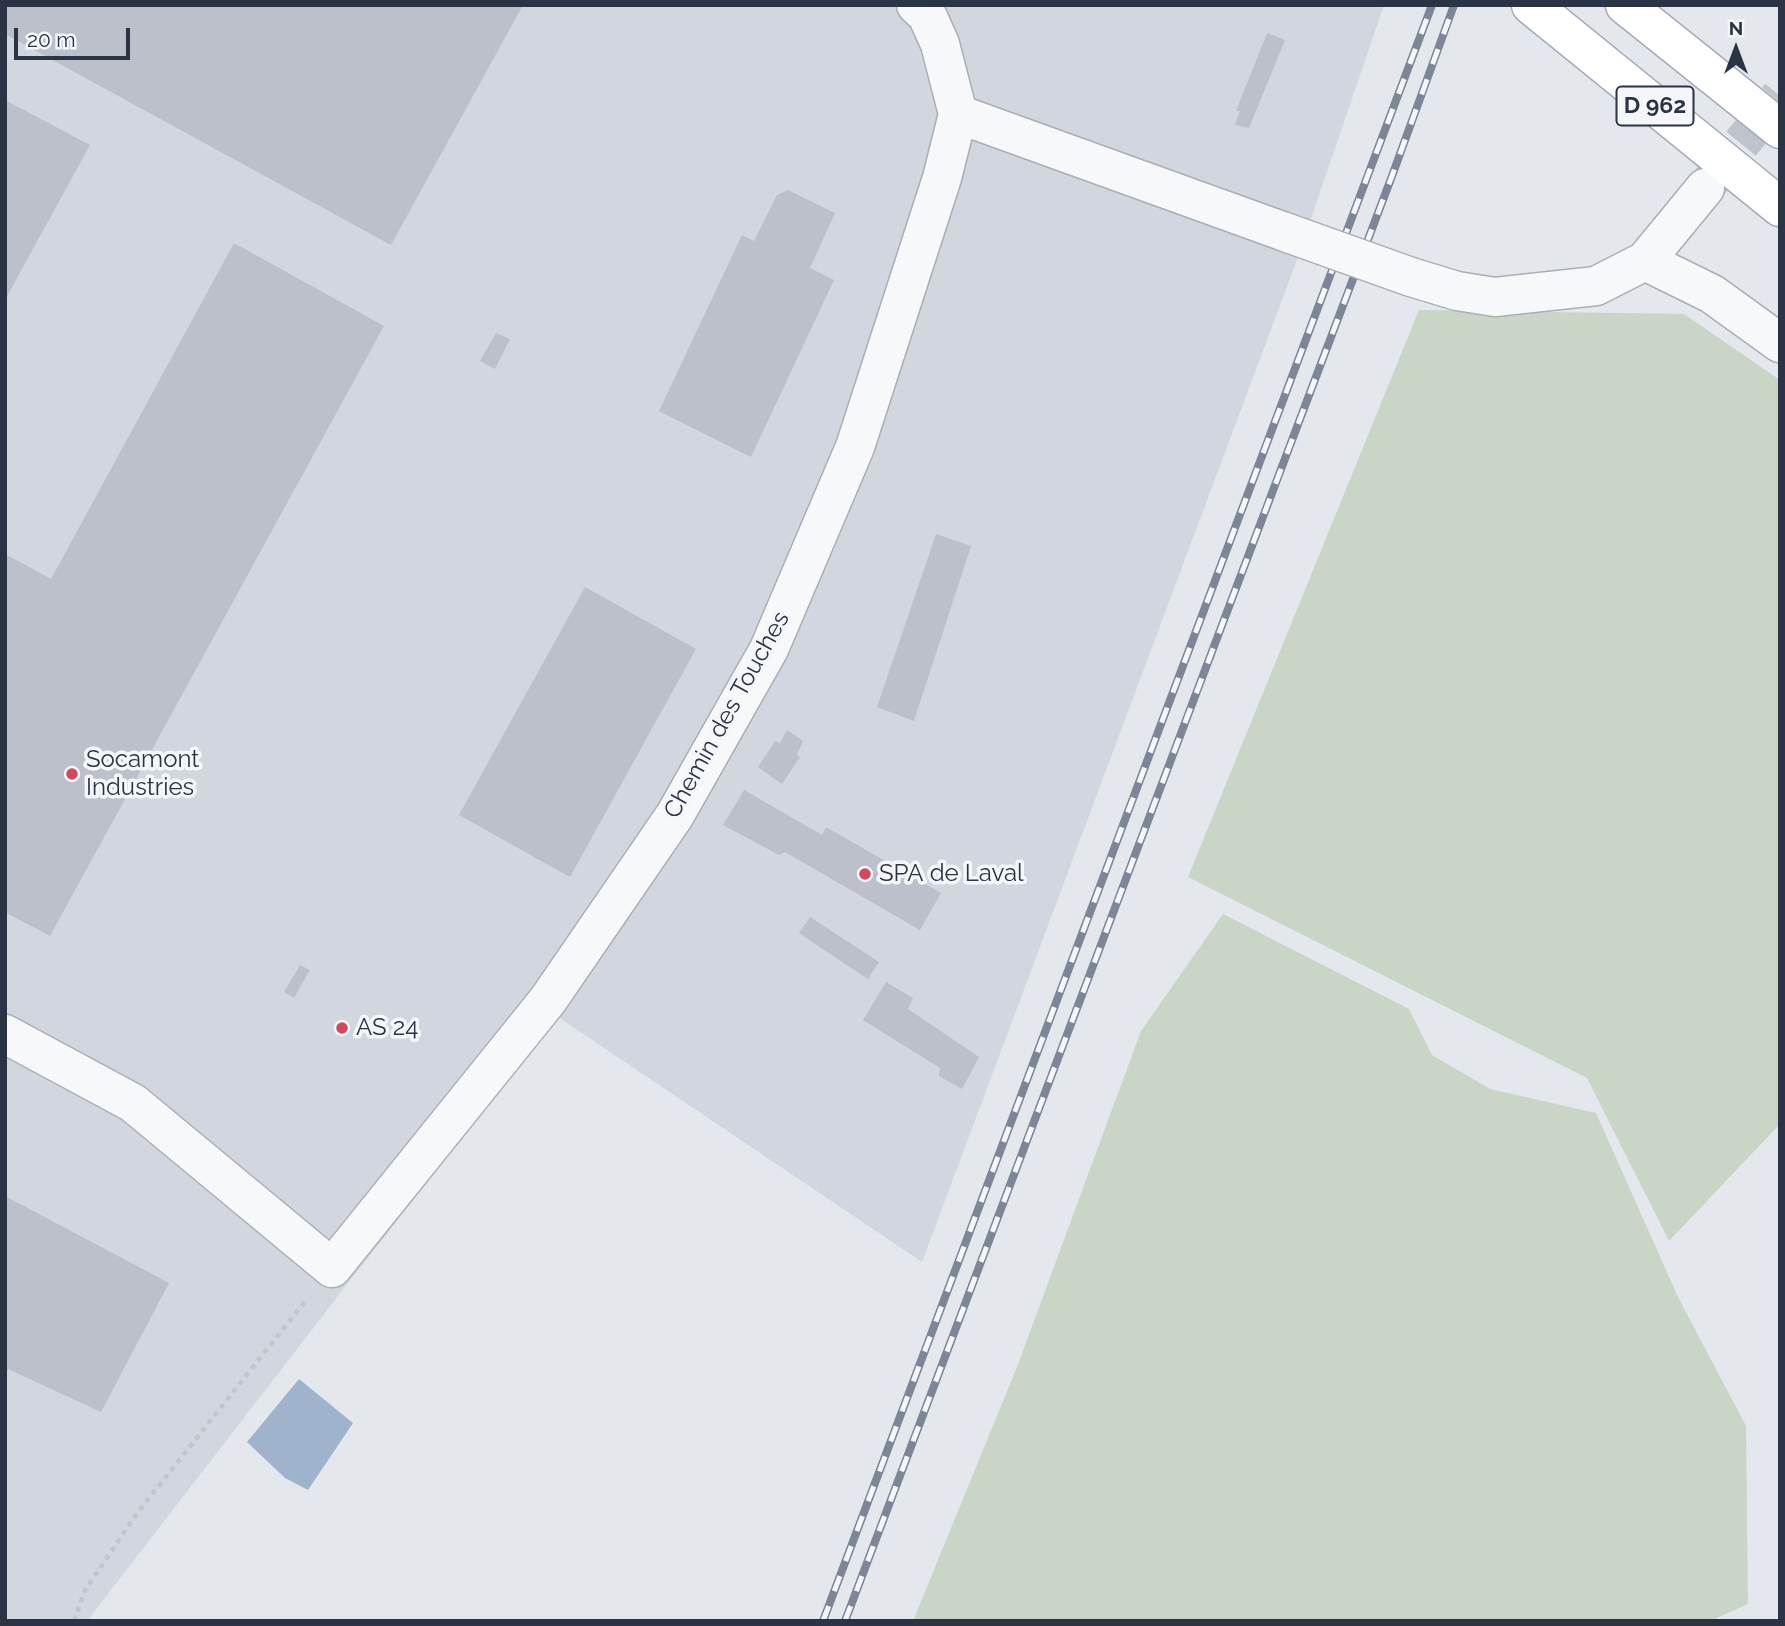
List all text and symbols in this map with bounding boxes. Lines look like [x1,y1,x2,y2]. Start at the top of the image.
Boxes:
scale bar [18,14,133,58]
north arrow [1701,14,1771,84]
text: N [1729,17,1743,39]
text: 20 m [27,27,75,52]
road number: D 962 [1616,86,1694,125]
street label: Chemin des Touches [658,607,796,823]
place label: Socamont Industries [86,746,199,802]
marker: Socamont Industries [64,766,80,782]
place label: SPA de Laval [879,860,1024,888]
marker: SPA de Laval [857,866,873,882]
place label: AS 24 [356,1014,418,1042]
marker: AS 24 [334,1020,350,1036]

